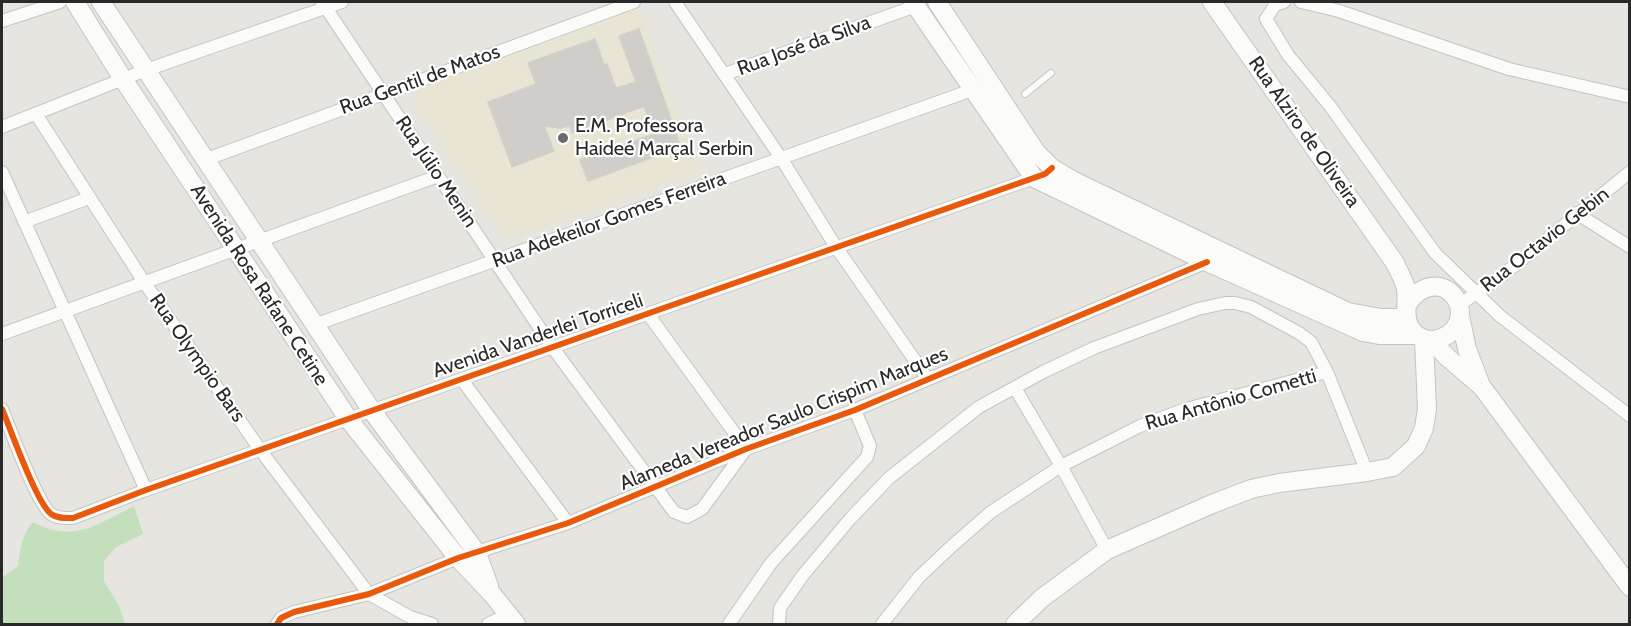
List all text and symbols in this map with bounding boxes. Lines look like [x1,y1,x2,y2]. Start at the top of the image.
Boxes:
street label: Rua José da Silva [734,11,874,81]
street label: Rua Gentil de Matos [337,40,503,120]
street label: Rua Alziro de Oliveira [1243,52,1365,212]
street label: Rua Júlio Menin [390,112,482,232]
place label: E.M. Professora Haideé Marçal Serbin [575,114,753,161]
marker: E.M. Professora Haideé Marçal Serbin [556,131,570,145]
street label: Rua Adekeilor Gomes Ferreira [489,167,729,273]
street label: Avenida Rosa Rafane Cetine [185,180,333,390]
street label: Rua Octavio Gebin [1476,182,1614,298]
street label: Rua Olympio Bars [144,289,250,427]
street label: Avenida Vanderlei Torriceli [430,289,646,383]
street label: Alameda Vereador Saulo Crispim Marques [616,342,952,496]
street label: Rua Antônio Cometti [1143,364,1319,436]

